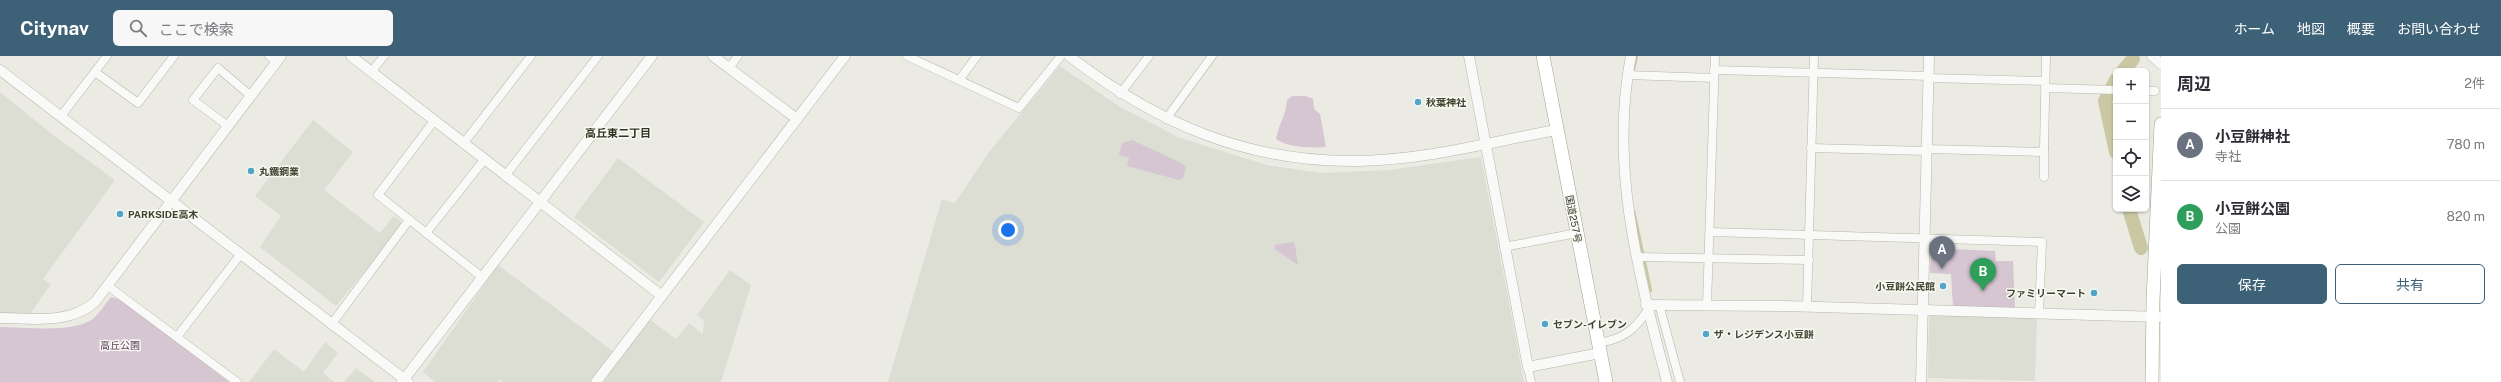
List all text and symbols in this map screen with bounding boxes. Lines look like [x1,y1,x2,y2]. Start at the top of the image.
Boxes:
search box [113,10,393,46]
text: Citynav [20,17,89,39]
icon: search [127,17,149,39]
text: ここで検索 [159,21,234,38]
text: ホーム [2233,21,2275,37]
text: 地図 [2297,21,2325,37]
text: 概要 [2347,21,2375,37]
text: お問い合わせ [2397,21,2481,37]
map controls [2113,68,2149,212]
button: + [2113,68,2149,104]
text: 周辺 [2177,74,2211,94]
text: 2件 [2464,76,2485,91]
place label: 秋葉神社 [1426,96,1467,108]
marker: 秋葉神社 [1413,97,1423,107]
button: − [2113,104,2149,140]
district label: 高丘東二丁目 [585,127,651,139]
text: 小豆餅神社 [2215,128,2290,145]
text: A [2185,137,2195,152]
text: 780 m [2447,137,2485,152]
button: locate [2113,140,2149,176]
text: 寺社 [2215,149,2241,164]
place label: 丸鐵鋼業 [259,165,299,177]
marker: 丸鐵鋼業 [246,166,256,176]
button: layers [2113,176,2149,212]
street label: 国道257号 [1563,194,1585,244]
text: 小豆餅公園 [2215,200,2290,217]
place label: PARKSIDE高木 [128,208,198,220]
marker: PARKSIDE高木 [115,209,125,219]
text: B [2186,209,2194,224]
text: 820 m [2446,209,2485,224]
your location [998,220,1018,240]
text: 公園 [2215,221,2241,236]
pin: A [1929,236,1955,269]
pin: B [1970,258,1996,291]
button: 保存 [2177,264,2327,304]
button: 共有 [2335,264,2485,304]
place label: 小豆餅公民館 [1875,280,1935,292]
marker: 小豆餅公民館 [1938,281,1948,291]
place label: ファミリーマート [2006,287,2086,299]
marker: ファミリーマート [2089,288,2099,298]
place label: セブン-イレブン [1553,318,1627,330]
marker: セブン-イレブン [1540,319,1550,329]
place label: ザ・レジデンス小豆餅 [1714,328,1814,340]
marker: ザ・レジデンス小豆餅 [1701,329,1711,339]
park label: 高丘公園 [100,339,140,351]

